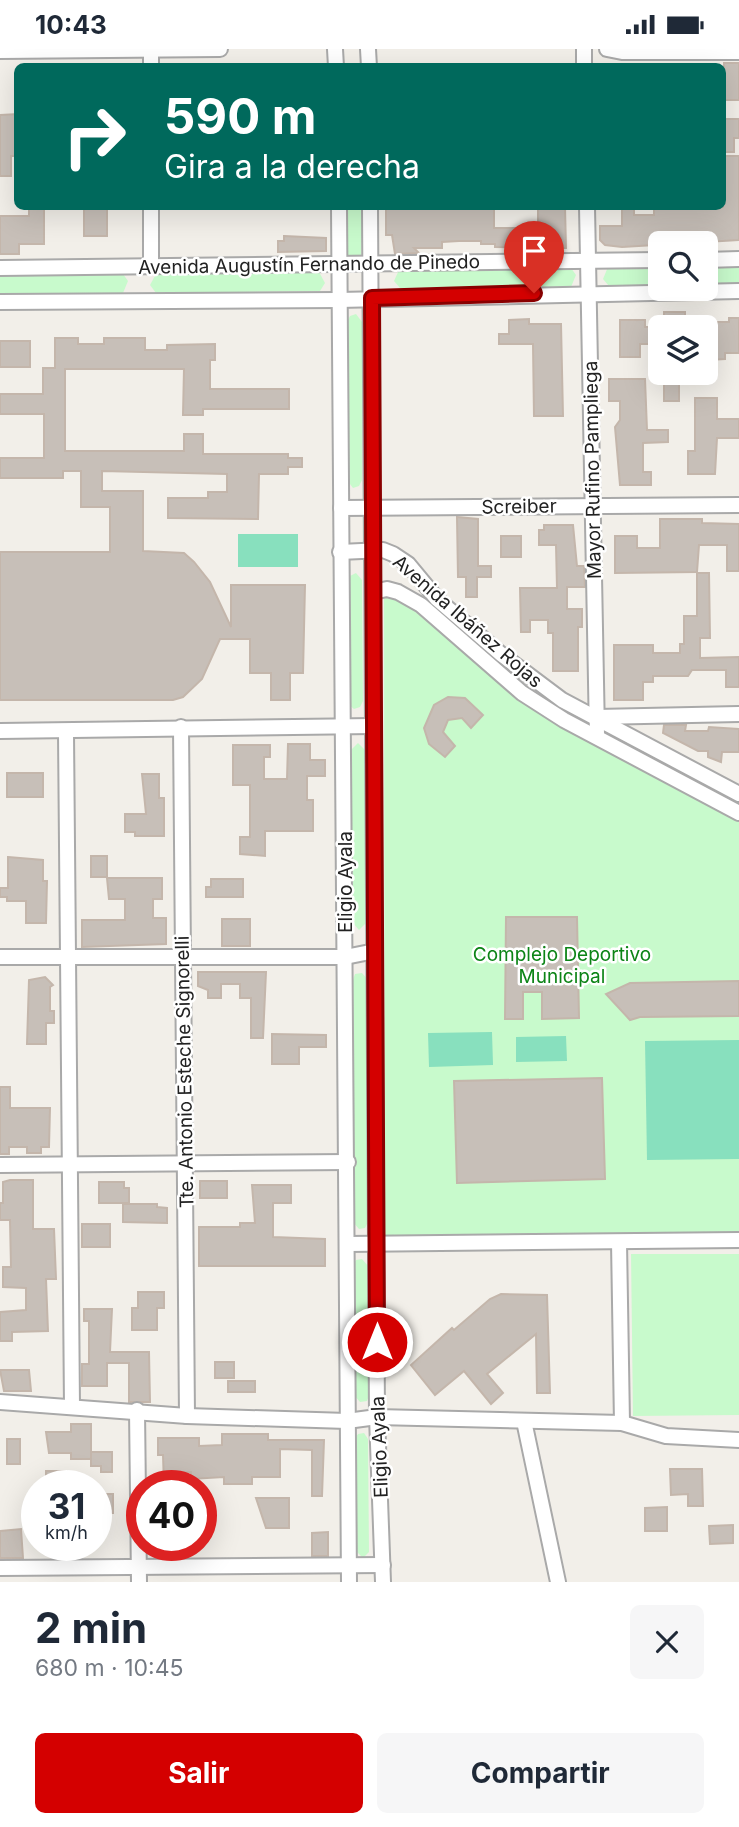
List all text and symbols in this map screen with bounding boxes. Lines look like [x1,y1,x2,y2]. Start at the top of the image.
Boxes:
text: 10:43 [35,9,107,40]
text: 590 m [164,87,317,146]
icon: right [49,91,140,182]
text: Gira a la derecha [164,147,420,186]
pin [504,221,564,293]
map controls [648,231,718,385]
button: search [648,231,718,301]
icon: arrive [515,232,553,270]
street label: Avenida Augustín Fernando de Pinedo [138,250,480,279]
button: layers [648,315,718,385]
street label: Mayor Rufino Pampliega [579,361,606,579]
street label: Screiber [481,494,557,519]
street label: Avenida Ibáñez Rojas [388,550,547,693]
street label: Eligio Ayala [334,831,357,933]
street label: Tte. Antonio Esteche Signorelli [171,936,198,1208]
park label: Complejo Deportivo Municipal [473,943,651,988]
position arrow [340,1305,414,1379]
street label: Eligio Ayala [366,1396,393,1498]
speed limit sign: 40 [126,1470,217,1561]
text: 31 [48,1485,85,1527]
text: km/h [45,1522,88,1543]
text: 2 min [35,1602,147,1653]
button: close [630,1605,704,1679]
text: 680 m · 10:45 [35,1654,184,1682]
button: Salir [35,1733,363,1813]
button: Compartir [377,1733,704,1813]

